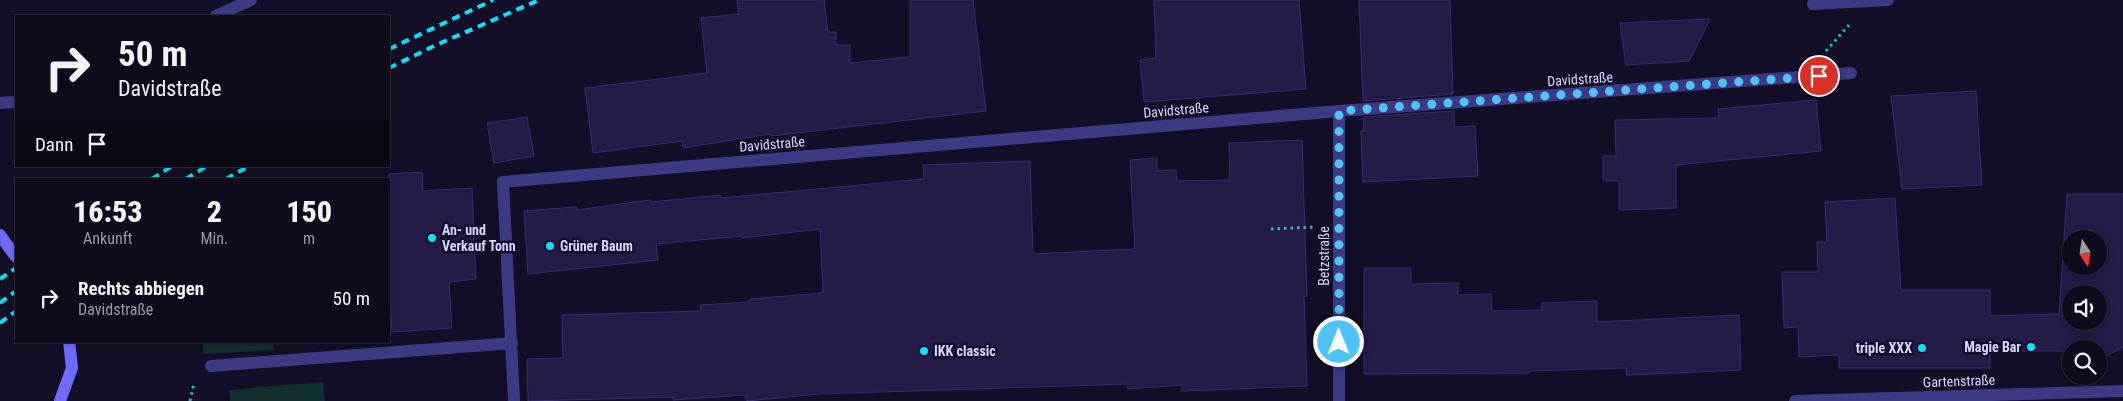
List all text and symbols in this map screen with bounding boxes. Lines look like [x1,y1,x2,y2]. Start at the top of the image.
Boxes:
text: 50 m [118,34,187,75]
icon: right [35,35,100,100]
pin [1798,55,1840,97]
icon: arrive [1805,62,1833,90]
street label: Davidstraße [1547,69,1614,89]
text: Davidstraße [118,76,221,101]
street label: Davidstraße [1143,99,1210,121]
icon: arrive [83,130,111,158]
text: Dann [35,133,73,156]
street label: Davidstraße [739,133,806,155]
text: 16:53 [73,194,142,229]
text: 2 [207,194,222,229]
text: 150 [286,194,332,229]
place label: An- und Verkauf Tonn [442,222,516,254]
street label: Betzstraße [1316,226,1332,286]
text: Ankunft [83,229,132,248]
text: Min. [200,229,228,248]
text: m [303,229,315,248]
north arrow [2062,230,2108,275]
map controls [2062,230,2107,385]
marker: An- und Verkauf Tonn [426,232,438,244]
place label: Grüner Baum [560,238,633,254]
marker: Grüner Baum [544,240,556,252]
text: Rechts abbiegen [78,277,204,300]
icon: right [35,284,63,312]
button: sound [2062,285,2107,330]
text: 50 m [333,287,370,310]
text: Davidstraße [78,300,153,319]
position arrow [1312,315,1364,367]
place label: Magie Bar [1964,339,2021,355]
place label: triple XXX [1856,340,1912,356]
button: search [2062,340,2107,385]
marker: Magie Bar [2025,341,2037,353]
marker: triple XXX [1916,342,1928,354]
place label: IKK classic [934,343,996,359]
marker: IKK classic [918,345,930,357]
street label: Gartenstraße [1923,372,1996,390]

